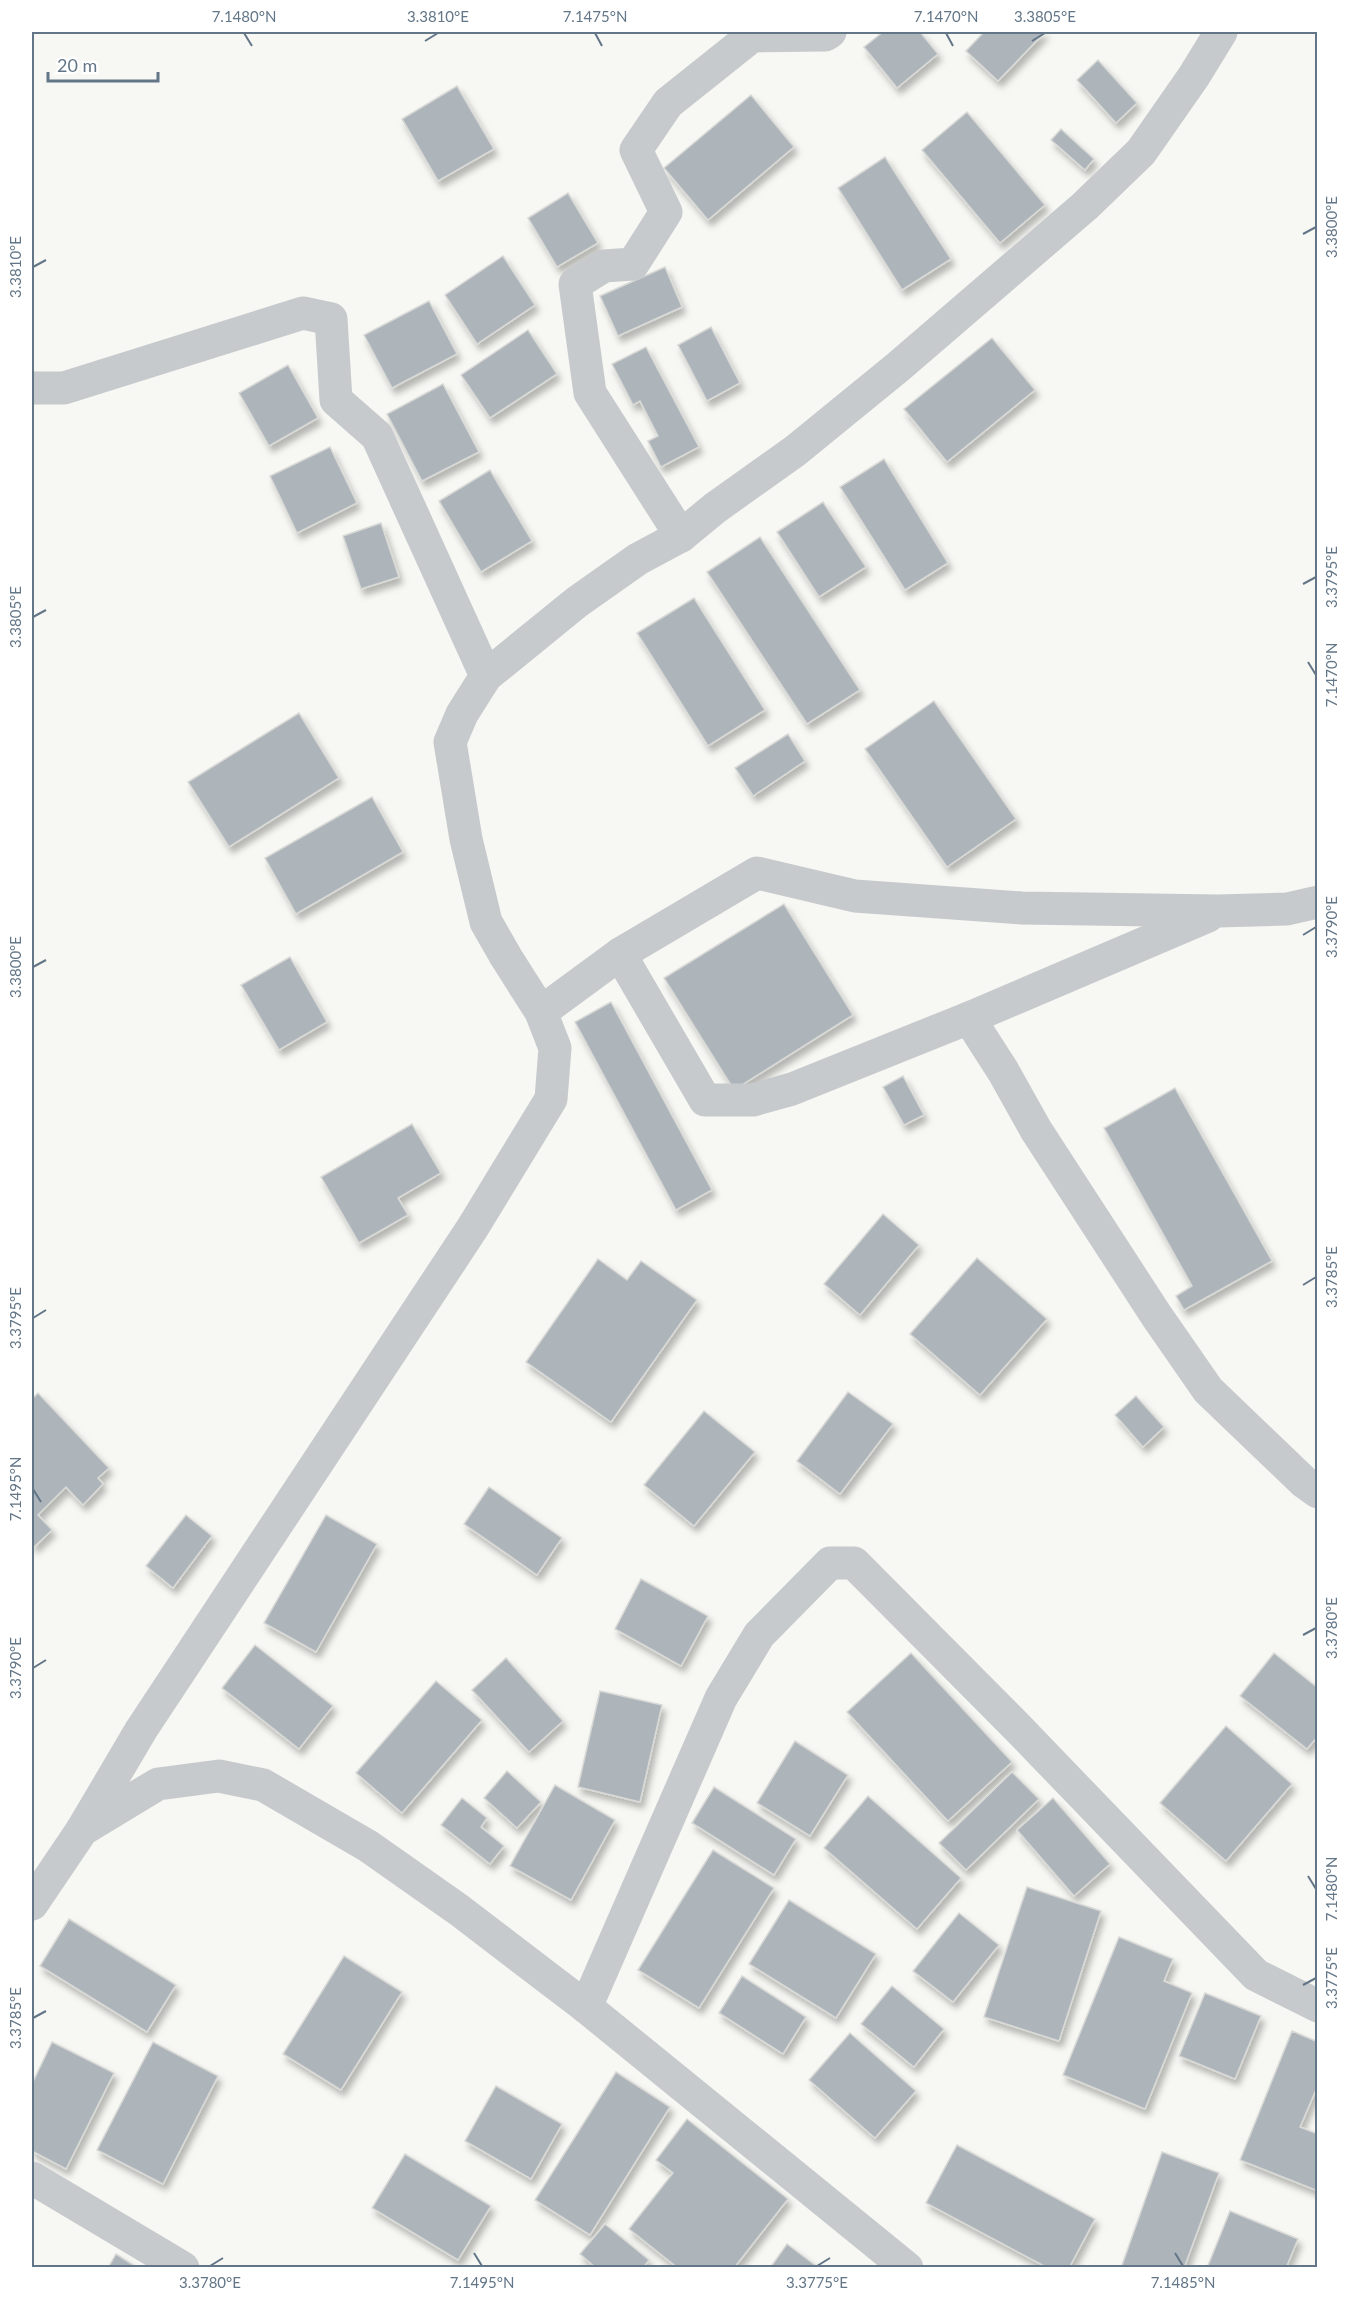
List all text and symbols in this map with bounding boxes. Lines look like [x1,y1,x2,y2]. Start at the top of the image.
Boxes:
text: 7.1480°N [212,7,276,25]
text: 3.3810°E [407,7,469,25]
text: 7.1475°N [563,7,627,25]
text: 7.1470°N [914,7,978,25]
text: 3.3805°E [1014,7,1076,25]
scale bar [48,45,158,83]
text: 20 m [57,54,97,76]
text: 3.3800°E [1322,196,1340,258]
text: 3.3810°E [6,236,24,298]
text: 3.3795°E [1322,546,1340,608]
text: 3.3805°E [6,586,24,648]
text: 7.1470°N [1322,643,1340,707]
text: 3.3790°E [1322,896,1340,958]
text: 3.3800°E [6,936,24,998]
text: 3.3785°E [1322,1246,1340,1308]
text: 3.3795°E [6,1287,24,1349]
text: 7.1495°N [6,1457,24,1521]
text: 3.3780°E [1322,1597,1340,1659]
text: 3.3790°E [6,1637,24,1699]
text: 7.1480°N [1322,1857,1340,1921]
text: 3.3775°E [1322,1947,1340,2009]
text: 3.3785°E [6,1987,24,2049]
text: 3.3780°E [179,2273,241,2291]
text: 7.1495°N [450,2273,514,2291]
text: 3.3775°E [786,2273,848,2291]
text: 7.1485°N [1151,2273,1215,2291]

